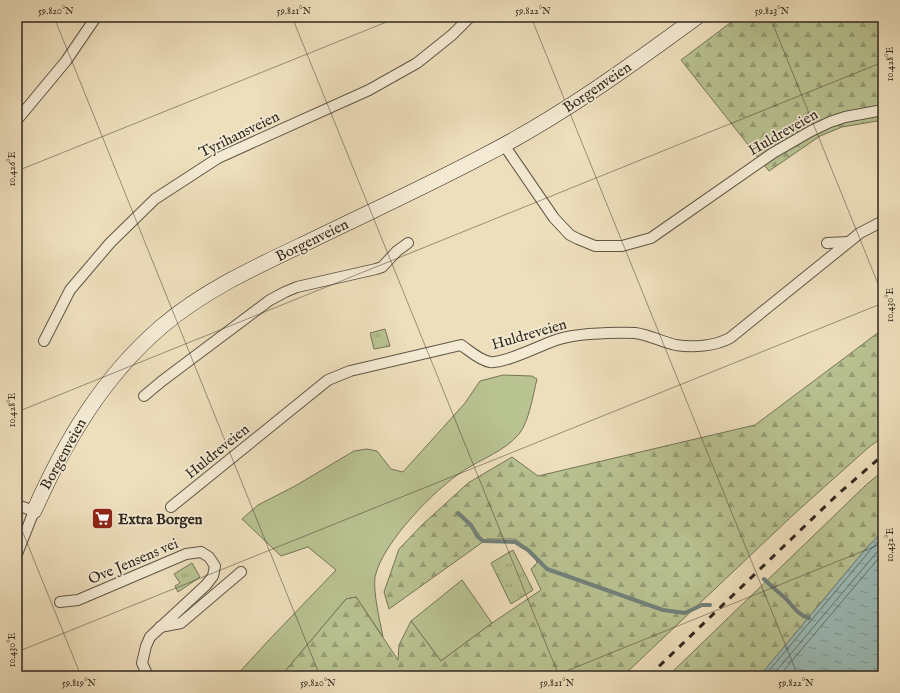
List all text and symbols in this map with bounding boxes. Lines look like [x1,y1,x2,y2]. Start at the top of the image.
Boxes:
text: 59.820°N [38,5,74,18]
text: 59.821°N [277,5,311,18]
text: 59.822°N [515,5,551,18]
text: 59.823°N [755,5,789,18]
text: 10.428°E [884,47,897,81]
street label: Borgenveien [559,58,635,117]
street label: Huldreveien [745,105,821,160]
street label: Tyrihansveien [196,107,283,162]
text: 10.426°E [6,152,19,186]
street label: Borgenveien [273,215,352,266]
text: 10.430°E [884,288,897,322]
street label: Huldreveien [489,315,569,354]
text: 10.428°E [6,393,19,427]
street label: Borgenveien [36,415,91,493]
street label: Huldreveien [181,420,253,483]
supermarket icon: Extra Borgen [90,506,116,532]
place label: Extra Borgen [118,510,203,529]
text: 10.432°E [884,528,897,562]
street label: Ove Jensens vei [85,534,181,589]
text: 10.430°E [6,633,19,667]
text: 59.819°N [62,677,96,690]
text: 59.820°N [300,677,336,690]
text: 59.821°N [540,677,574,690]
text: 59.822°N [778,677,814,690]

